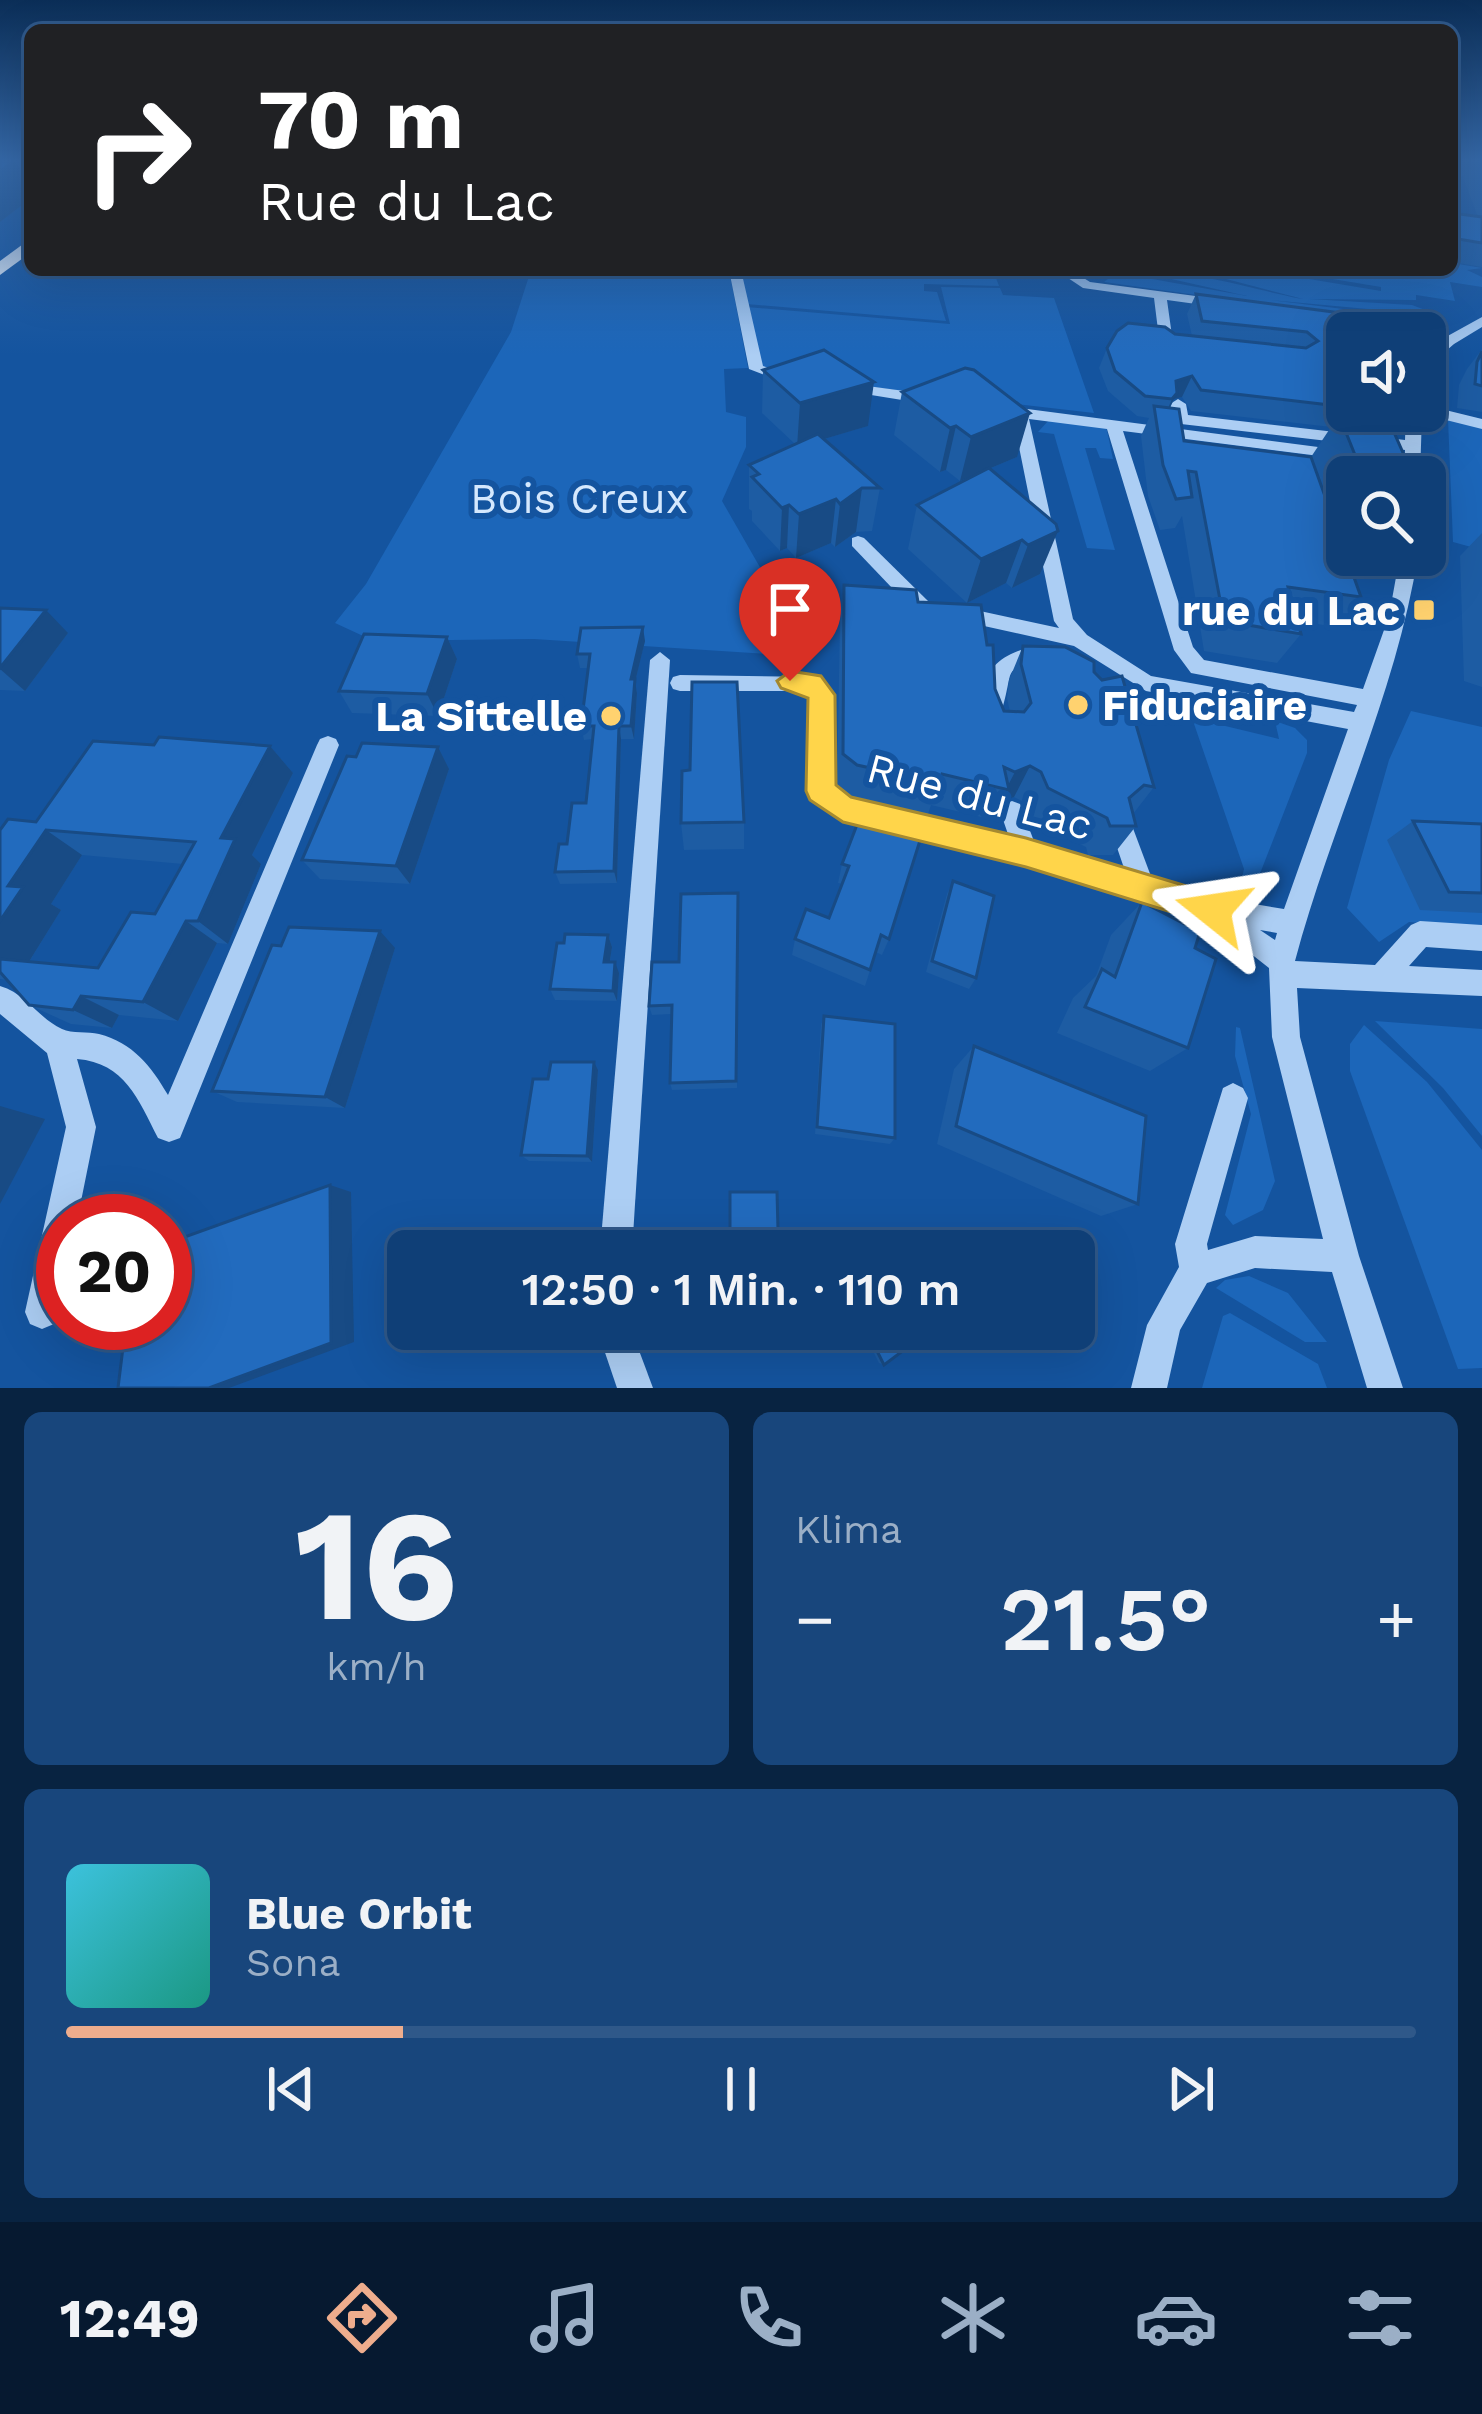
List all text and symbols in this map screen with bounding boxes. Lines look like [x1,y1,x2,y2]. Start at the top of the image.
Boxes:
text: 70 m [258,70,464,168]
icon: right [60,72,216,228]
text: Rue du Lac [258,170,555,233]
map controls [1326,312,1446,576]
button: sound [1326,312,1446,432]
button: search [1326,456,1446,576]
park label: Bois Creux [470,474,688,523]
pin [739,558,841,681]
icon: arrive [757,576,823,642]
place label: rue du Lac [1182,586,1400,635]
marker: rue du Lac [1411,597,1437,623]
place label: Fiduciaire [1102,681,1307,730]
place label: La Sittelle [375,692,587,741]
marker: Fiduciaire [1065,692,1091,718]
marker: La Sittelle [598,703,624,729]
street label: Rue du Lac [862,743,1098,850]
position arrow [1150,847,1276,973]
speed limit sign: 20 [36,1194,192,1350]
text: 12:50 · 1 Min. · 110 m [522,1263,960,1316]
text: 16 [295,1474,458,1657]
text: Klima [795,1507,902,1552]
text: 21.5° [1000,1566,1211,1672]
text: − [795,1581,835,1658]
text: + [1376,1581,1416,1658]
text: km/h [326,1644,427,1689]
text: Blue Orbit [246,1887,472,1940]
text: Sona [246,1940,341,1985]
icon: previous [258,2056,324,2122]
icon: pause [708,2056,774,2122]
icon: next [1158,2056,1224,2122]
icon: directions [320,2276,404,2360]
icon: music [523,2276,607,2360]
icon: phone [727,2276,811,2360]
icon: climate [931,2276,1015,2360]
icon: car [1134,2276,1218,2360]
icon: filters [1338,2276,1422,2360]
text: 12:49 [60,2287,200,2350]

